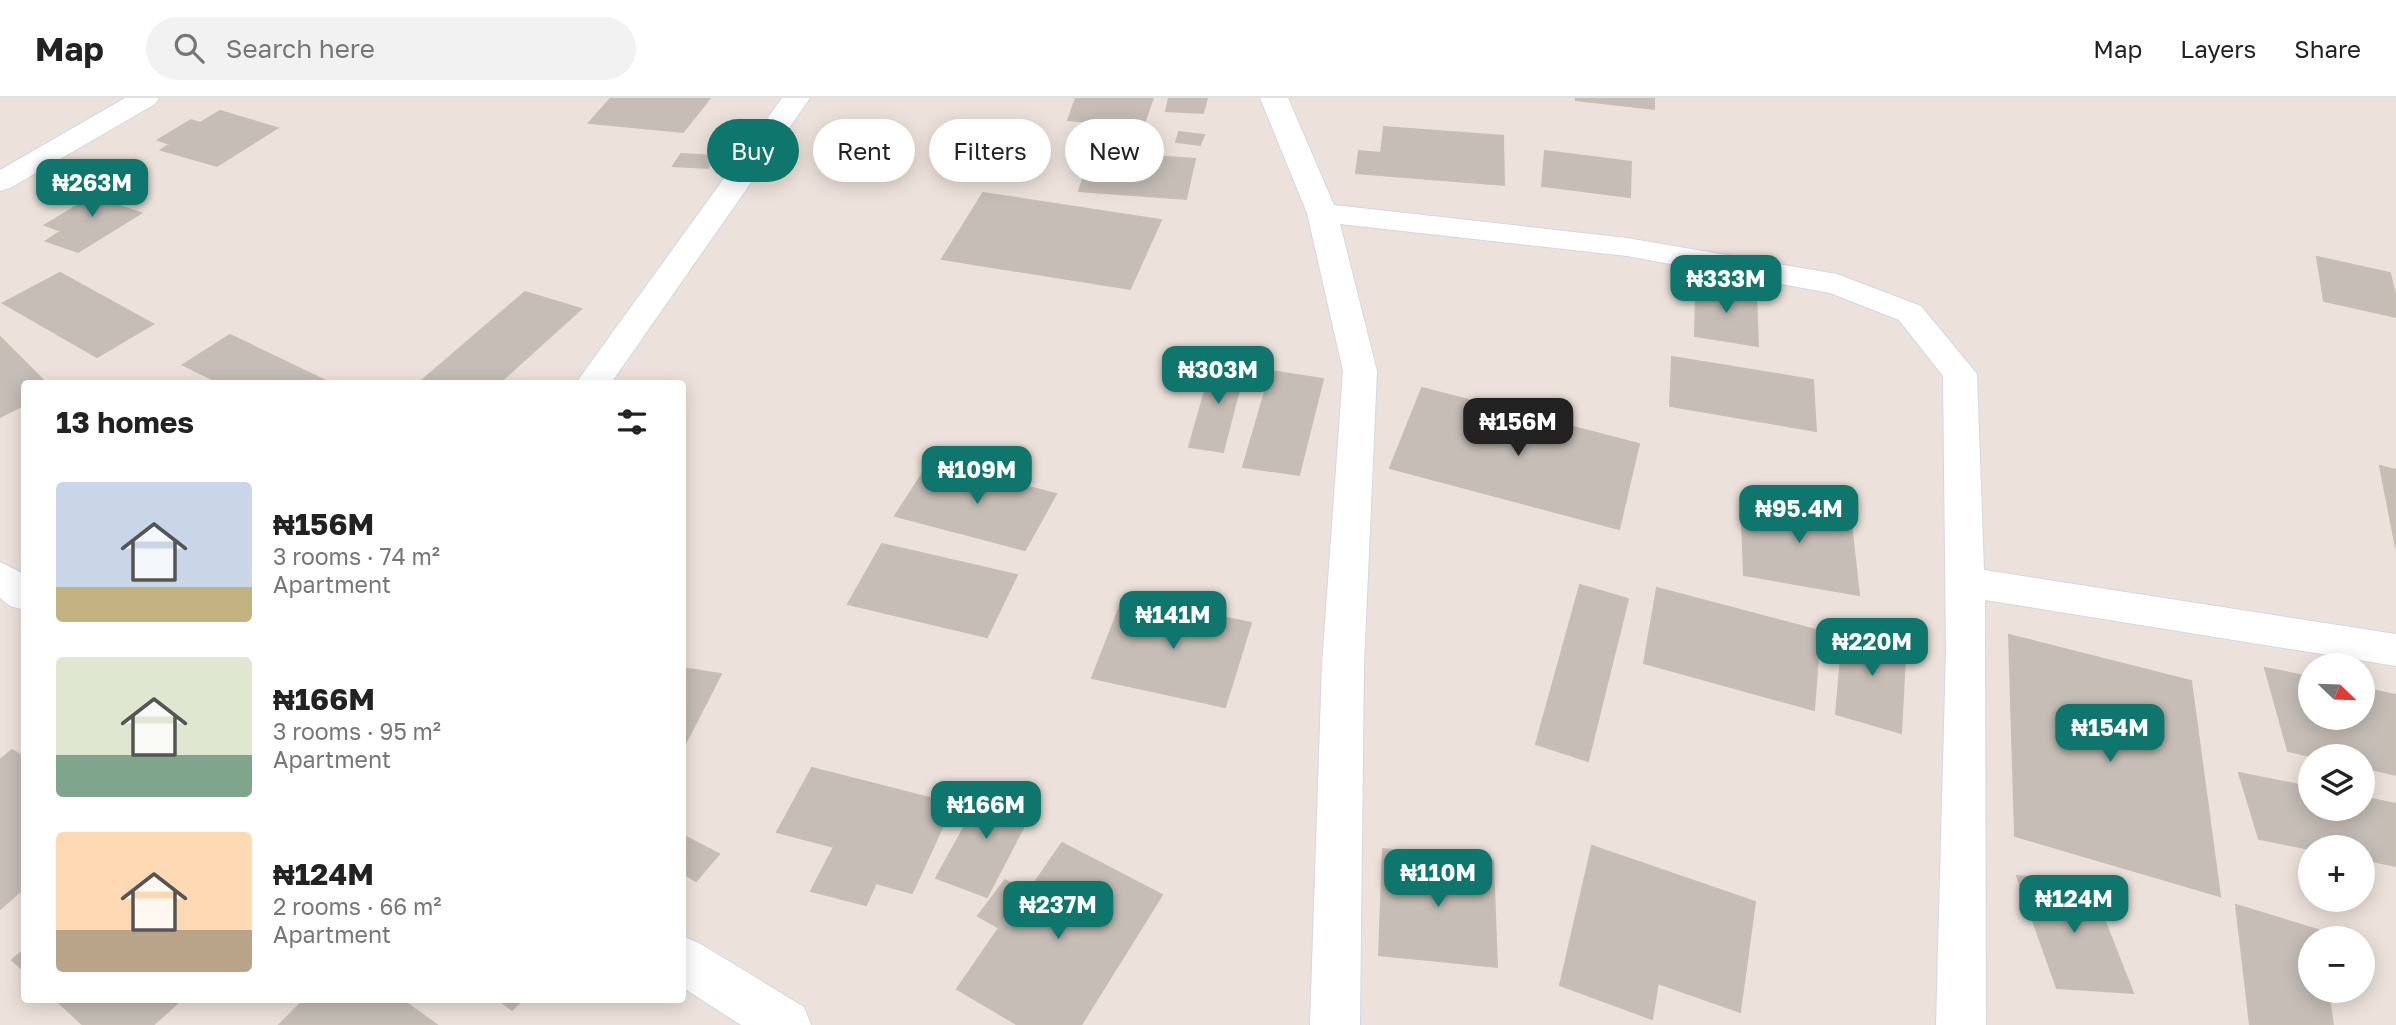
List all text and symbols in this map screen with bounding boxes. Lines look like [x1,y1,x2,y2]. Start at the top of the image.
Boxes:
search box [146,17,636,80]
text: Map [35,29,104,68]
icon: search [170,29,208,67]
text: Search here [226,33,375,64]
text: Map [2093,34,2142,63]
text: Layers [2180,34,2256,63]
text: Share [2294,34,2361,63]
chip: Buy [707,119,799,182]
chip: Rent [813,119,915,182]
chip: Filters [929,119,1051,182]
chip: New [1065,119,1164,182]
pin: ₦263M [43,159,141,219]
text: ₦263M [52,168,132,196]
pin: ₦333M [1677,256,1775,315]
text: ₦333M [1686,264,1766,292]
pin: ₦303M [1169,346,1267,406]
text: ₦303M [1178,355,1258,383]
pin: ₦156M [1469,398,1567,458]
icon: filters [613,403,651,441]
text: 13 homes [56,404,194,440]
text: ₦156M [1479,407,1557,435]
pin: ₦109M [928,446,1026,506]
text: ₦109M [938,455,1016,483]
pin: ₦95.4M [1742,486,1856,545]
text: ₦95.4M [1755,494,1843,522]
text: ₦156M [273,506,374,542]
icon: home [112,510,196,594]
text: 3 rooms · 74 m² [273,542,440,570]
text: Apartment [273,570,391,598]
pin: ₦141M [1124,592,1222,651]
text: ₦141M [1135,600,1211,628]
pin: ₦220M [1823,618,1921,678]
text: ₦220M [1832,627,1912,655]
north arrow [2298,653,2375,730]
map controls [2298,653,2375,1003]
text: ₦166M [273,681,375,717]
icon: home [112,685,196,769]
pin: ₦154M [2061,704,2159,764]
text: ₦154M [2071,713,2149,741]
text: 3 rooms · 95 m² [273,717,441,745]
button: layers [2298,744,2375,821]
text: Apartment [273,745,391,773]
pin: ₦166M [937,782,1035,841]
text: ₦166M [947,790,1025,818]
button: + [2298,835,2375,912]
pin: ₦110M [1389,850,1487,909]
text: ₦124M [273,856,374,892]
text: ₦110M [1400,858,1476,886]
icon: home [112,860,196,944]
pin: ₦124M [2025,876,2123,935]
pin: ₦237M [1009,882,1107,941]
text: ₦124M [2035,884,2113,912]
text: ₦237M [1019,890,1097,918]
text: 2 rooms · 66 m² [273,892,442,920]
text: Apartment [273,920,391,948]
button: − [2298,926,2375,1003]

